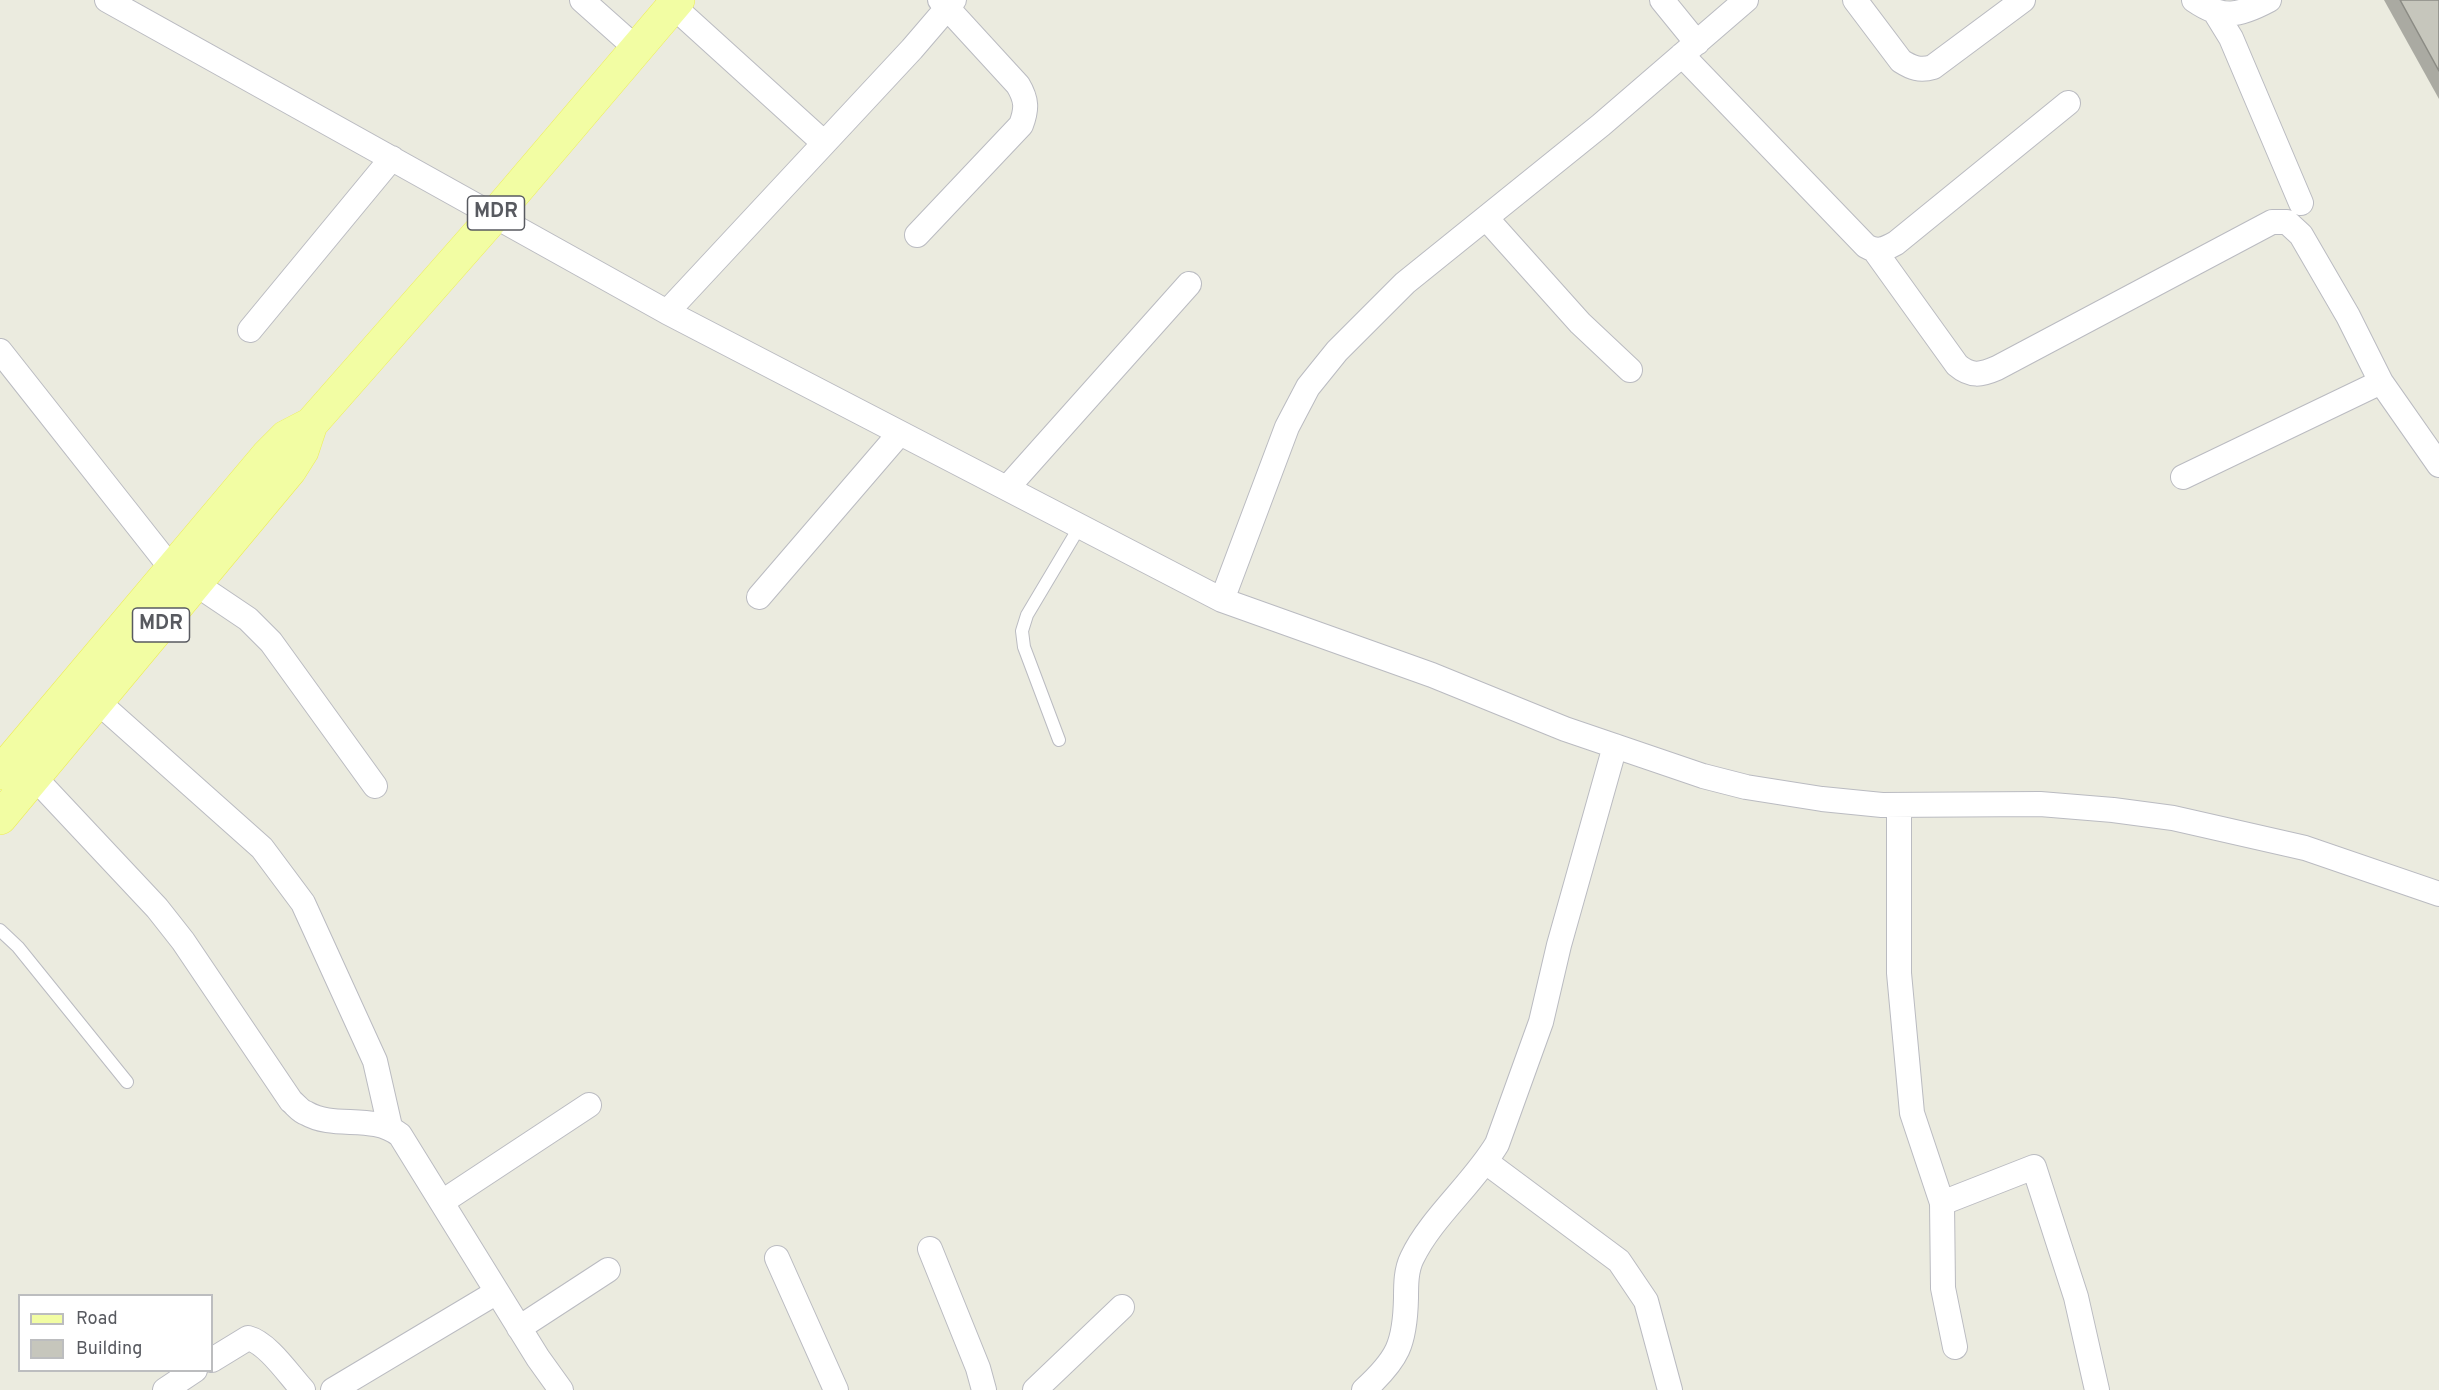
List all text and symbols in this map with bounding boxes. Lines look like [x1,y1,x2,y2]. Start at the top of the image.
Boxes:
road number: MDR [468,196,524,230]
road number: MDR [132,608,190,642]
legend [18,1294,213,1372]
text: Road [76,1308,118,1331]
text: Building [76,1338,142,1361]

